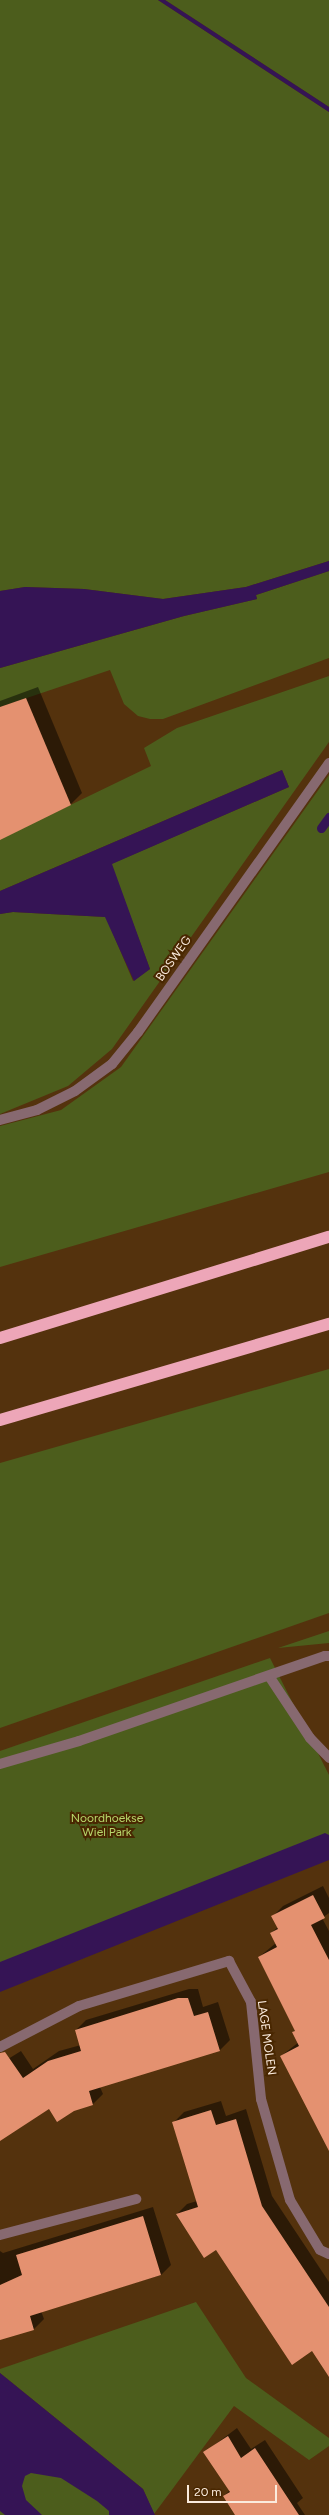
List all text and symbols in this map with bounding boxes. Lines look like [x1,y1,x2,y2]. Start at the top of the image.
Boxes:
street label: BOSWEG [153,934,195,984]
park label: Noordhoekse Wiel Park [71,1812,143,1840]
street label: LAGE MOLEN [254,2000,278,2076]
scale bar [189,2477,279,2503]
text: 20 m [194,2485,222,2499]

